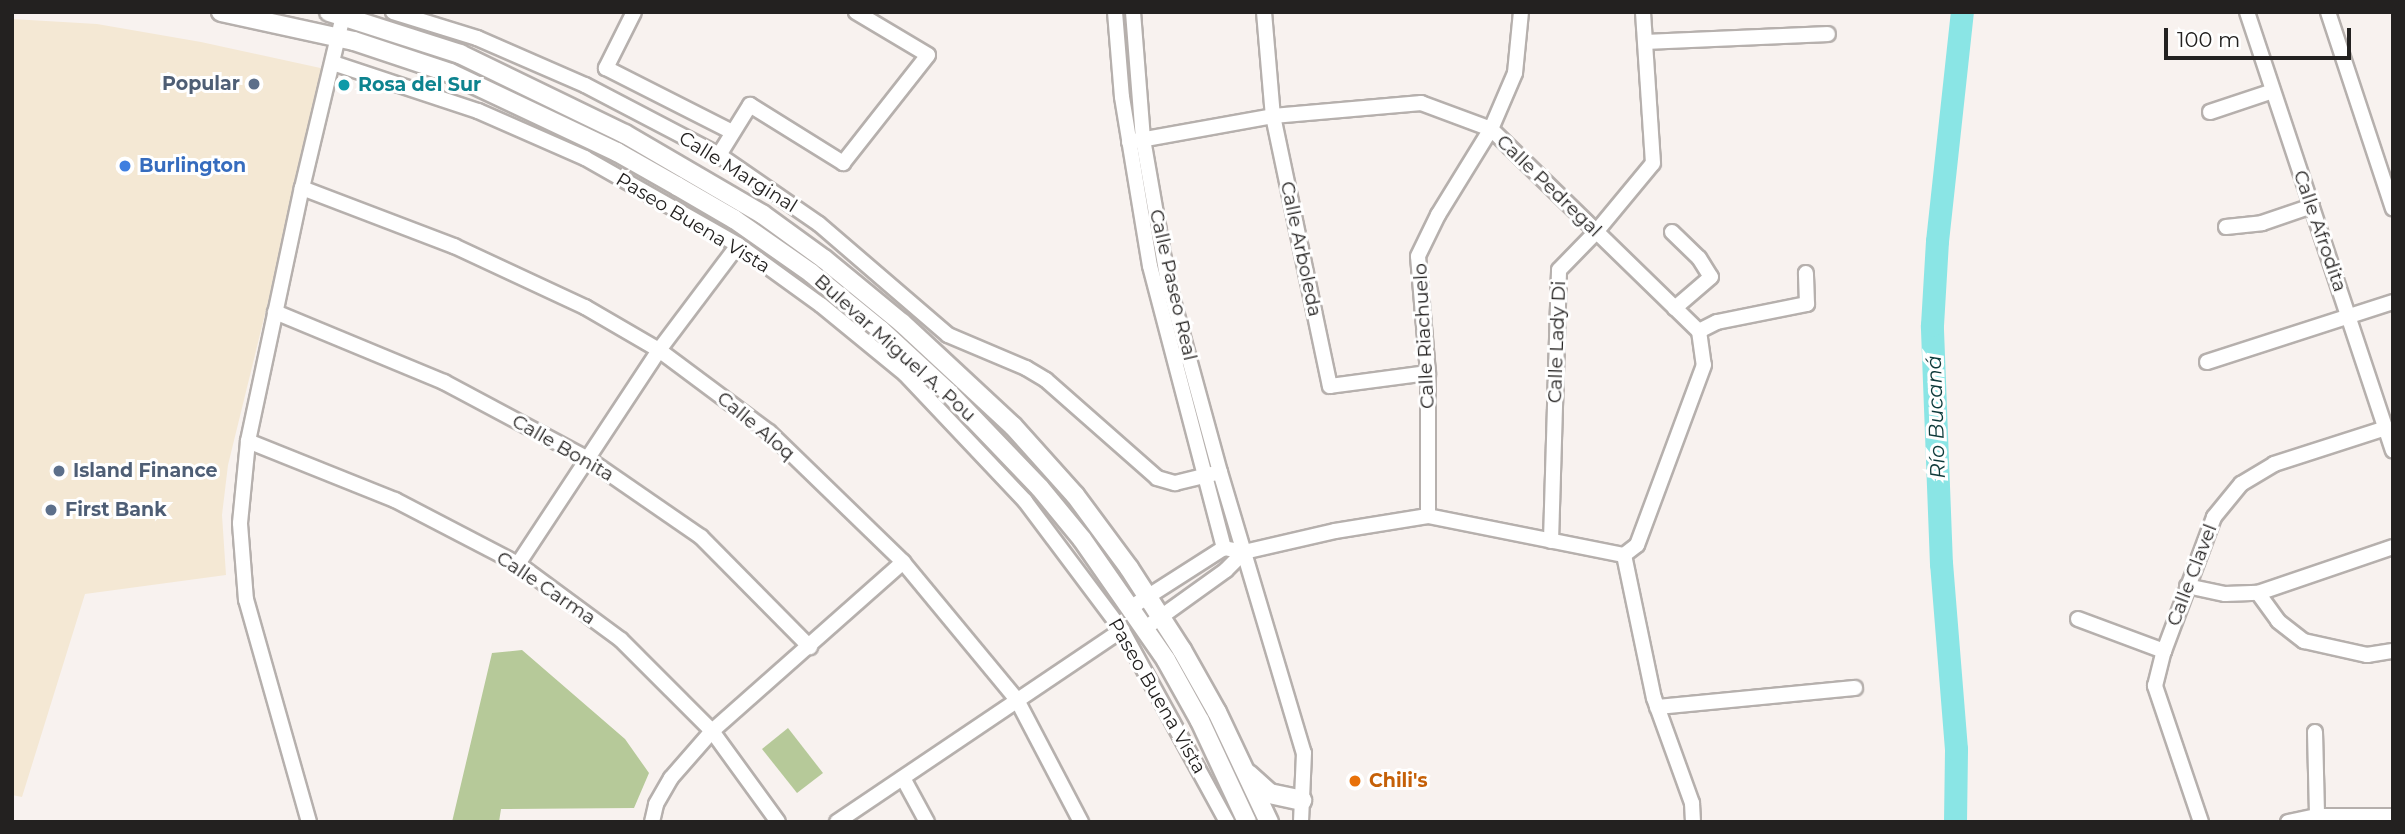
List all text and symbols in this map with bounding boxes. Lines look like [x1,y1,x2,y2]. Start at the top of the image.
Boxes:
scale bar [2167,14,2354,58]
text: 100 m [2177,27,2240,52]
place label: Popular [162,73,240,95]
place label: Rosa del Sur [358,74,481,96]
marker: Popular [246,76,262,92]
marker: Rosa del Sur [336,77,352,93]
street label: Calle Marginal [675,127,801,217]
street label: Calle Pedregal [1492,130,1606,242]
place label: Burlington [139,155,246,177]
marker: Burlington [117,158,133,174]
street label: Calle Afrodita [2289,167,2351,295]
street label: Paseo Buena Vista [612,168,774,278]
street label: Calle Arboleda [1276,179,1326,319]
street label: Calle Paseo Real [1144,207,1202,363]
street label: Calle Riachuelo [1409,263,1439,409]
street label: Bulevar Miguel A. Pou [810,270,980,426]
street label: Calle Lady Di [1543,280,1571,404]
water label: Río Bucaná [1921,355,1951,479]
street label: Calle Aloq [712,387,800,465]
street label: Calle Bonita [508,410,618,486]
place label: Island Finance [73,460,217,482]
marker: Island Finance [51,463,67,479]
place label: First Bank [65,499,167,521]
marker: First Bank [43,502,59,518]
street label: Calle Clavel [2162,521,2222,629]
street label: Calle Carma [492,547,600,629]
street label: Paseo Buena Vista [1103,614,1211,778]
place label: Chili's [1369,770,1428,792]
marker: Chili's [1347,773,1363,789]

